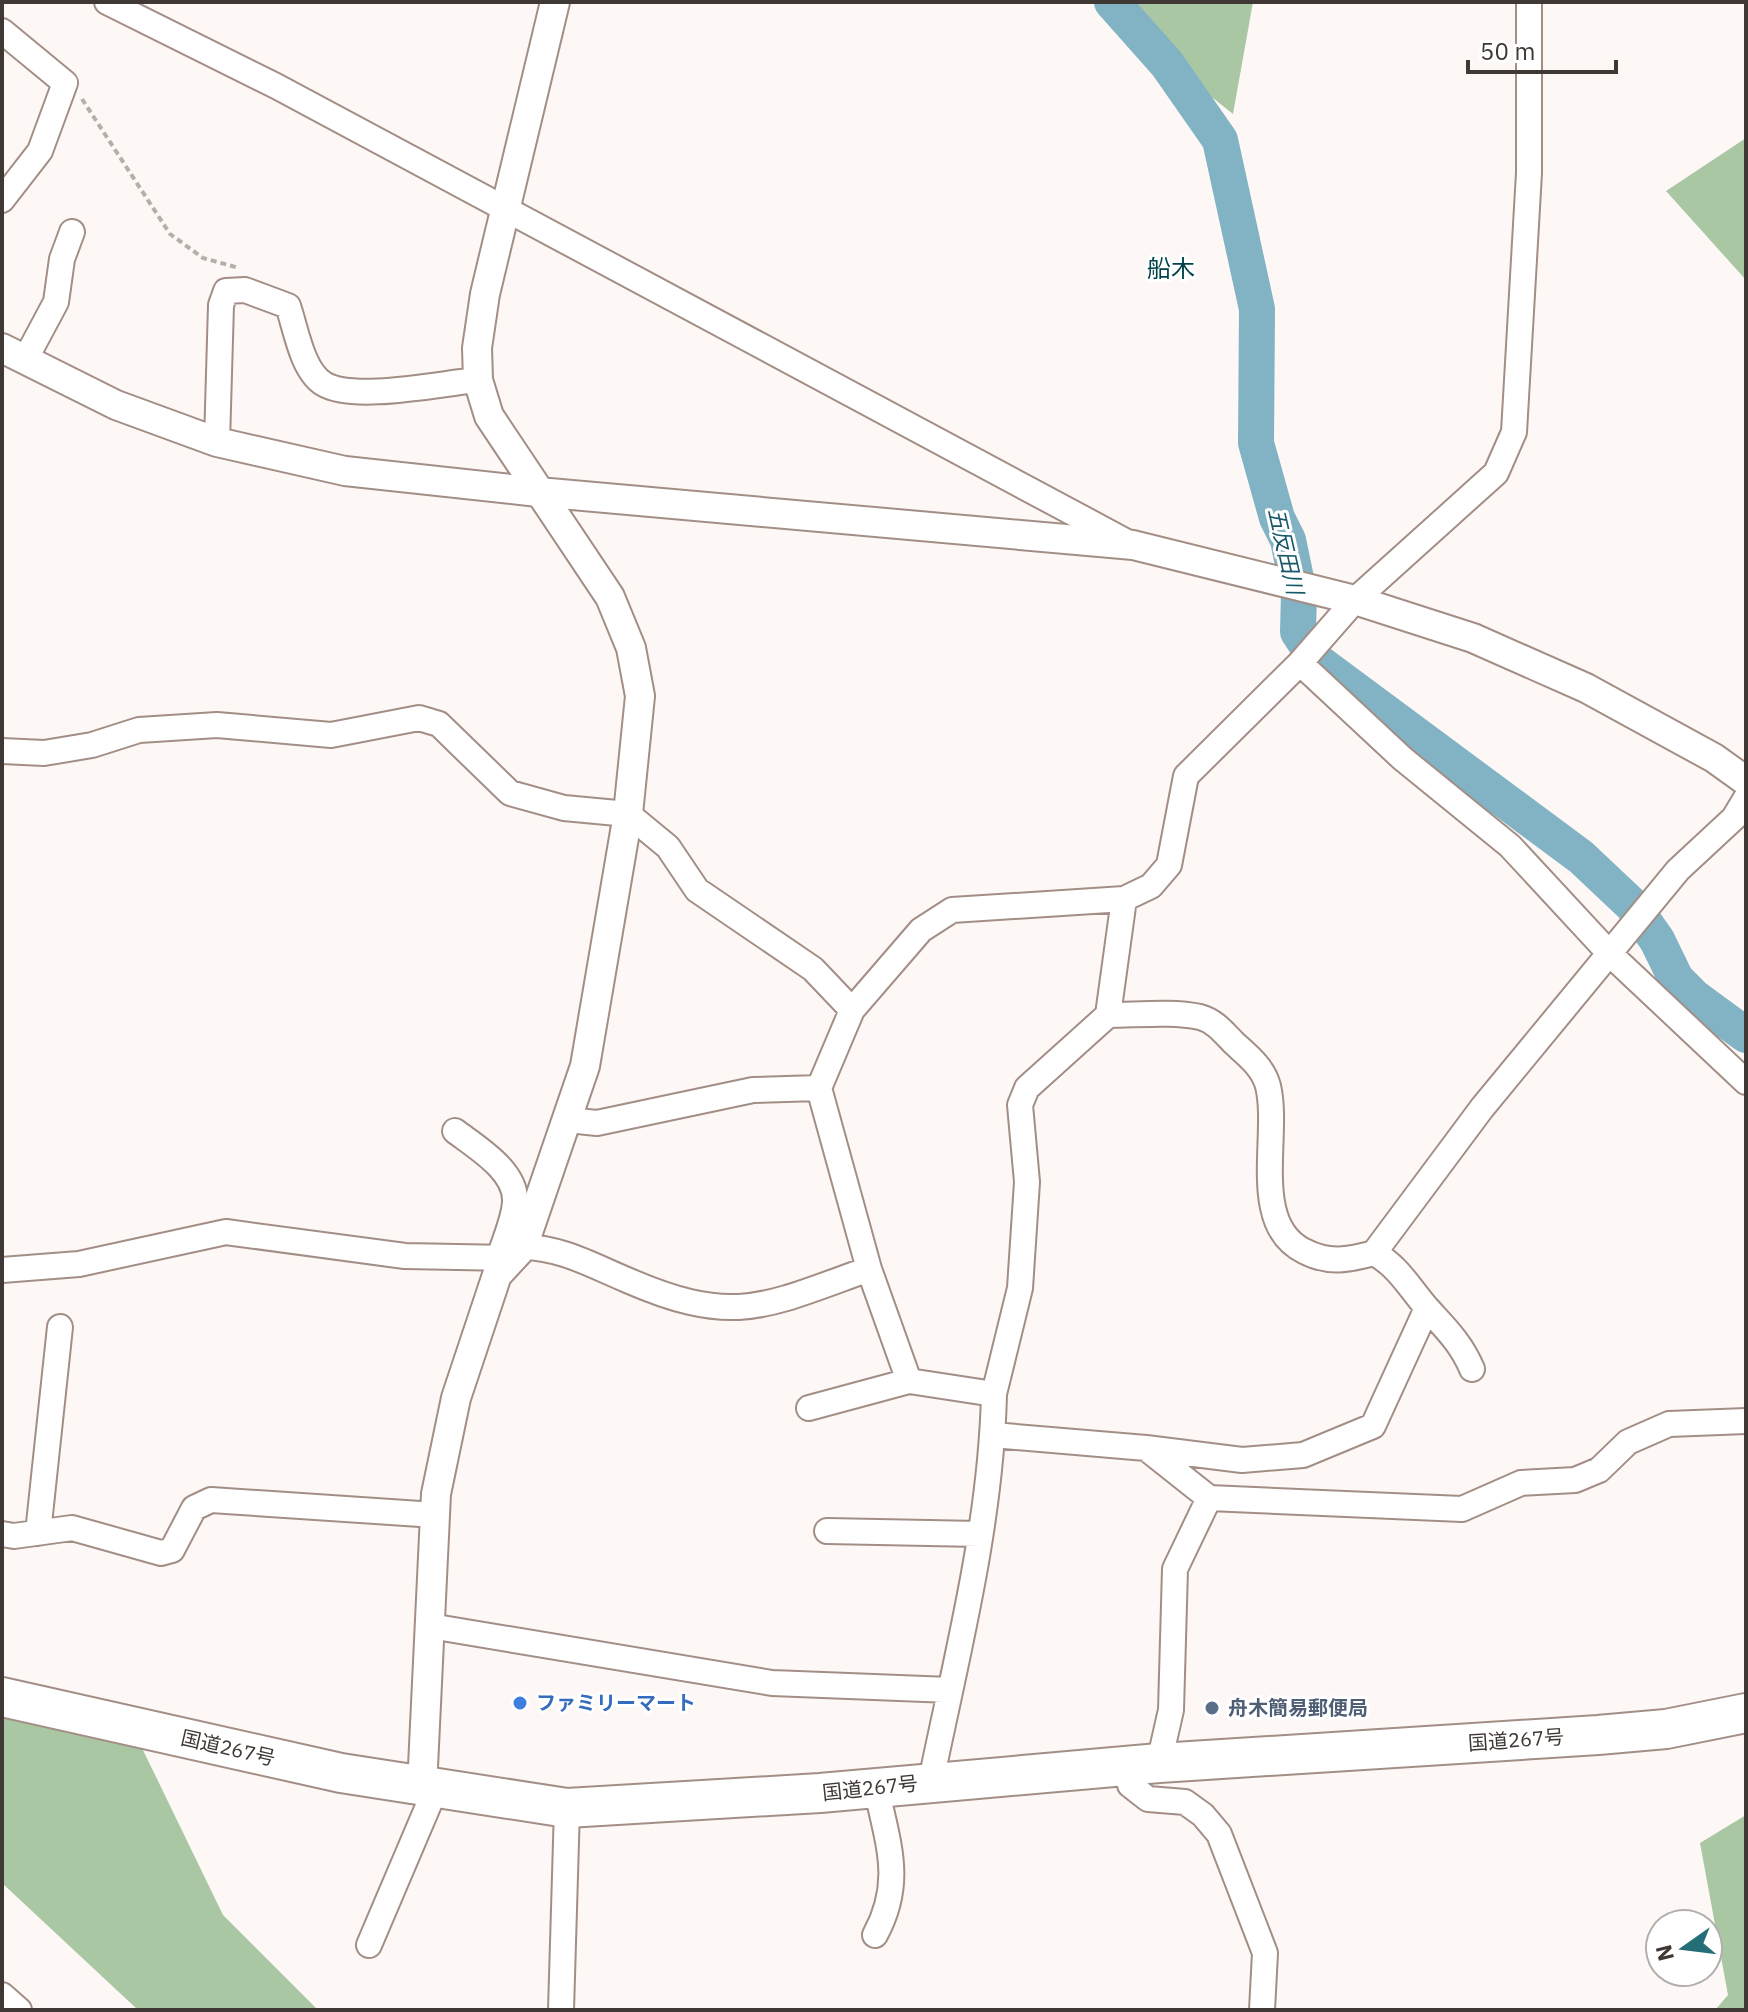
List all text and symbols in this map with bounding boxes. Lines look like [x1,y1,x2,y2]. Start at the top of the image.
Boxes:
scale bar [1468,24,1616,74]
text: 50 m [1480,35,1535,67]
district label: 船木 [1147,252,1195,284]
water label: 五反田川 [1262,505,1311,599]
place label: ファミリーマート [536,1689,696,1716]
marker: ファミリーマート [511,1694,529,1712]
place label: 舟木簡易郵便局 [1228,1694,1368,1721]
marker: 舟木簡易郵便局 [1203,1699,1221,1717]
street label: 国道267号 [1467,1723,1565,1756]
street label: 国道267号 [178,1724,278,1771]
street label: 国道267号 [821,1769,919,1806]
north arrow [1644,1908,1724,1988]
text: N [1648,1942,1680,1964]

